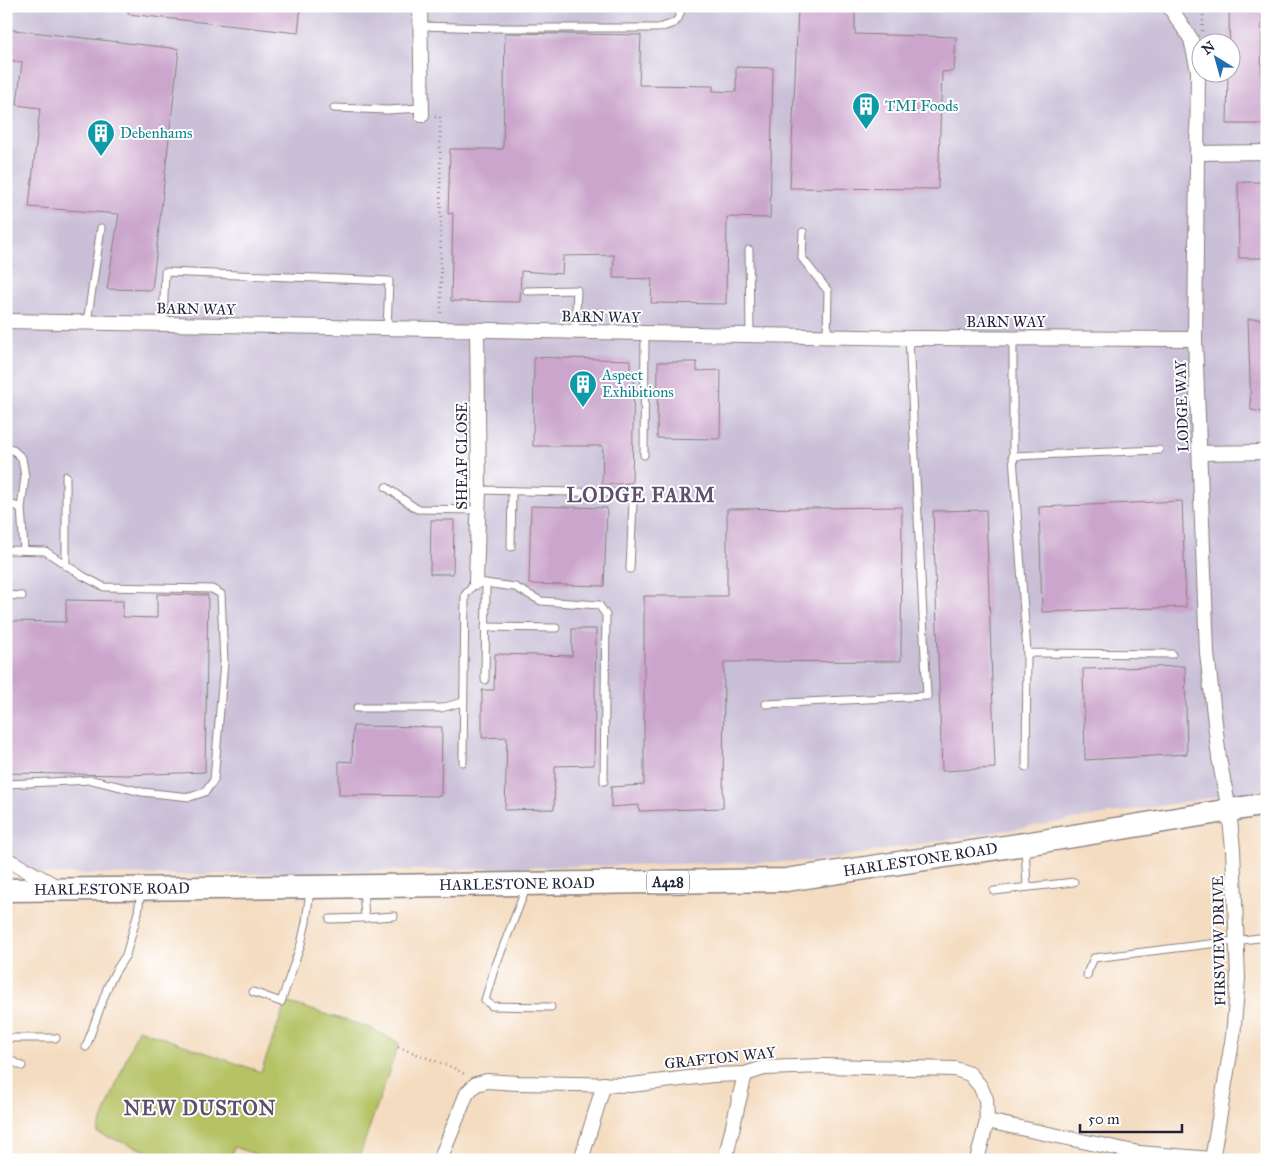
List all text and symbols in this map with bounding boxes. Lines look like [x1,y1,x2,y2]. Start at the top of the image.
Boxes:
north arrow [1190,32,1240,82]
text: N [1199,38,1218,58]
building icon: TMI Foods [851,91,881,130]
place label: TMI Foods [885,97,958,115]
building icon: Debenhams [86,118,116,157]
place label: Debenhams [120,124,192,142]
street label: BARN WAY [156,299,236,319]
street label: BARN WAY [561,307,641,327]
street label: BARN WAY [966,313,1046,331]
street label: LODGE WAY [1171,359,1193,452]
place label: Aspect Exhibitions [601,366,674,401]
building icon: Aspect Exhibitions [568,369,598,408]
street label: SHEAF CLOSE [453,402,471,510]
district label: LODGE FARM [566,483,716,507]
street label: HARLESTONE ROAD [842,839,999,880]
road number: A428 [647,870,689,894]
street label: HARLESTONE ROAD [439,874,595,894]
street label: FIRSVIEW DRIVE [1209,876,1229,1006]
street label: HARLESTONE ROAD [34,879,190,899]
street label: GRAFTON WAY [663,1043,777,1073]
district label: NEW DUSTON [124,1096,276,1120]
scale bar [1080,1101,1183,1133]
text: 50 m [1088,1110,1120,1128]

